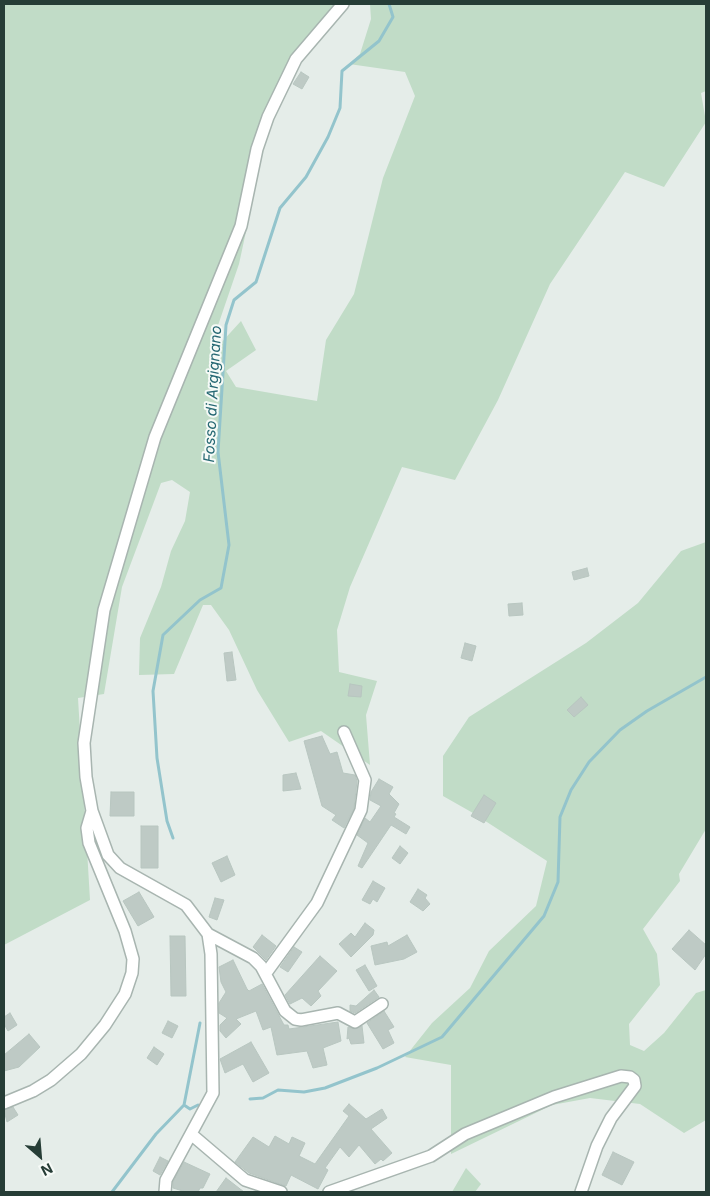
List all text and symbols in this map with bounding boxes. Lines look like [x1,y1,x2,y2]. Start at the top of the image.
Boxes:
water label: Fosso di Argignano [200,325,226,463]
north arrow [15,1131,65,1181]
text: N [38,1160,56,1180]

